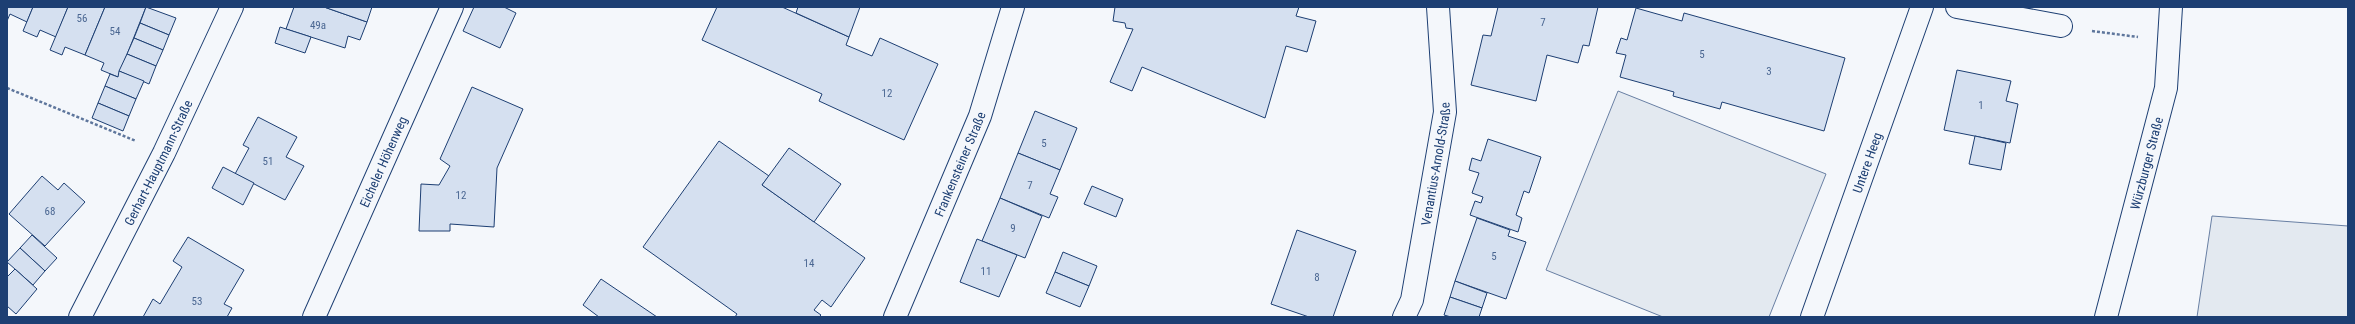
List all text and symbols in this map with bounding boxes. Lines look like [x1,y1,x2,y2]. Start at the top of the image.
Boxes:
house number: 56 [77,12,87,25]
house number: 7 [1540,16,1546,29]
house number: 49a [310,19,326,32]
house number: 54 [110,25,121,38]
house number: 5 [1699,48,1705,61]
house number: 3 [1766,65,1772,78]
house number: 12 [882,87,892,100]
street label: Gerhart-Hauptmann-Straße [121,98,196,228]
house number: 1 [1978,99,1984,112]
street label: Venantius-Arnold-Straße [1418,102,1453,227]
street label: Frankensteiner Straße [931,110,989,219]
street label: Eicheler Höhenweg [357,114,410,210]
street label: Würzburger Straße [2127,115,2166,211]
street label: Untere Heeg [1850,130,1885,195]
house number: 5 [1041,137,1047,150]
house number: 51 [263,155,273,168]
house number: 7 [1027,179,1033,192]
house number: 12 [456,189,466,202]
house number: 68 [45,205,55,218]
house number: 9 [1010,222,1016,235]
house number: 5 [1491,250,1497,263]
house number: 14 [804,257,815,270]
house number: 11 [981,265,991,278]
house number: 8 [1314,271,1320,284]
house number: 53 [192,295,202,308]

